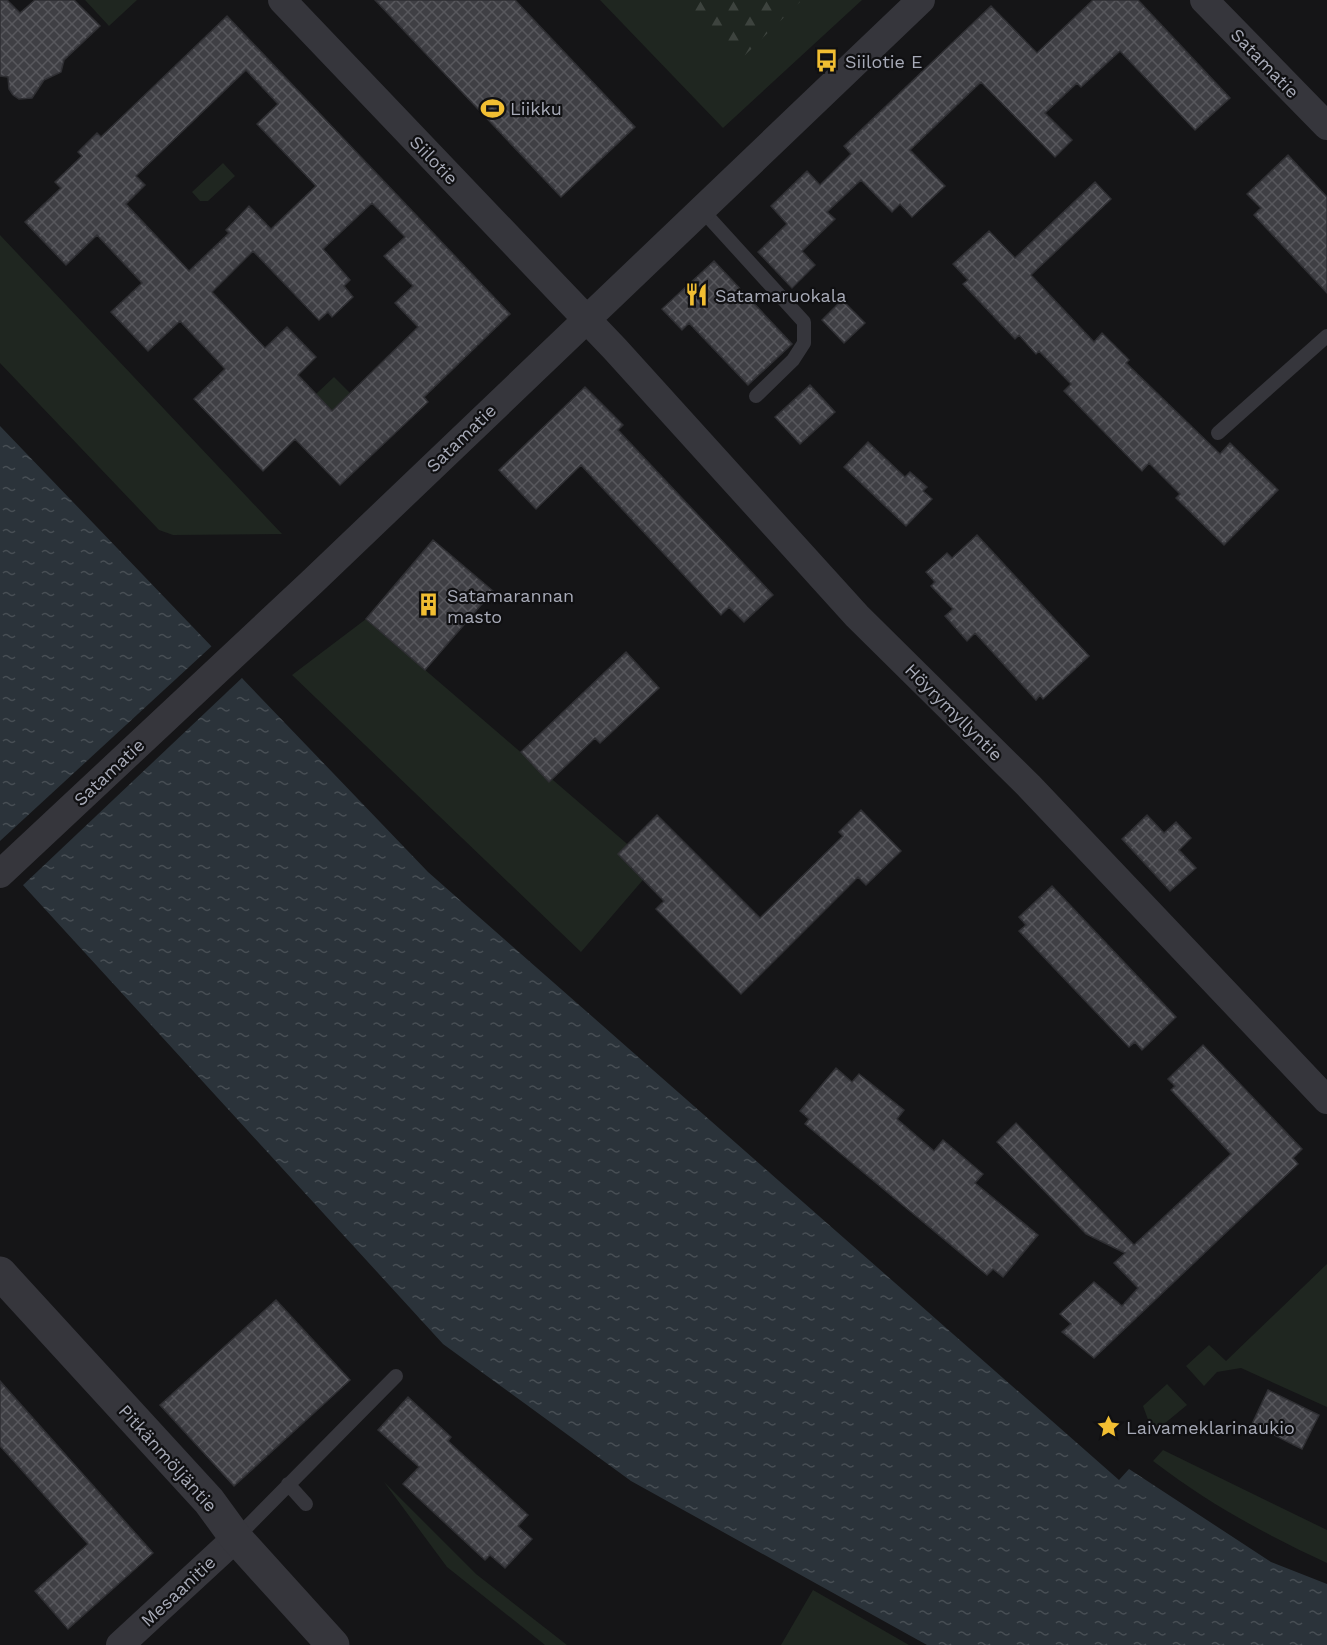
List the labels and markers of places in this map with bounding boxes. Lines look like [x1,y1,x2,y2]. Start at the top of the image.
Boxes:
bus stop icon: Siilotie E [814,48,840,74]
place label: Siilotie E [845,51,923,72]
sports icon: Liikku [479,95,505,121]
place label: Liikku [510,98,562,119]
restaurant icon: Satamaruokala [684,282,710,308]
place label: Satamaruokala [715,285,846,306]
place label: Satamarannan masto [447,585,574,627]
building icon: Satamarannan masto [416,592,442,618]
place icon: Laivameklarinaukio [1095,1414,1121,1440]
place label: Laivameklarinaukio [1126,1417,1295,1438]

